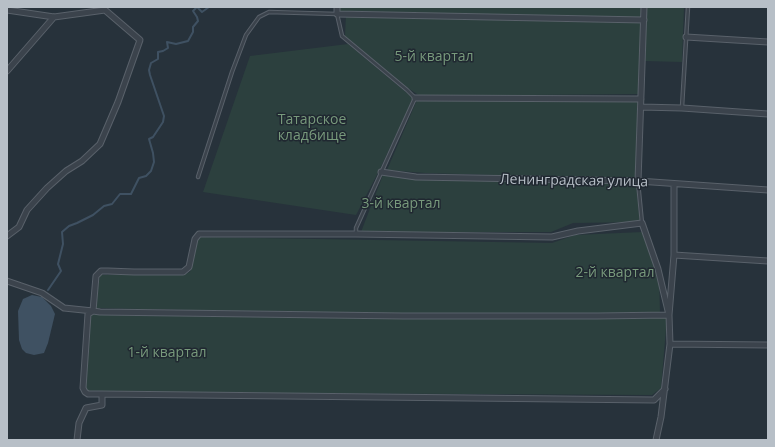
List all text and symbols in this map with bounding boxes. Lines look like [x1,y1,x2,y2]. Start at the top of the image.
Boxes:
park label: 5-й квартал [394,49,474,65]
park label: Татарское кладбище [278,112,346,144]
street label: Ленинградская улица [500,171,648,191]
park label: 3-й квартал [361,196,441,212]
park label: 2-й квартал [575,265,655,281]
park label: 1-й квартал [127,345,207,361]

